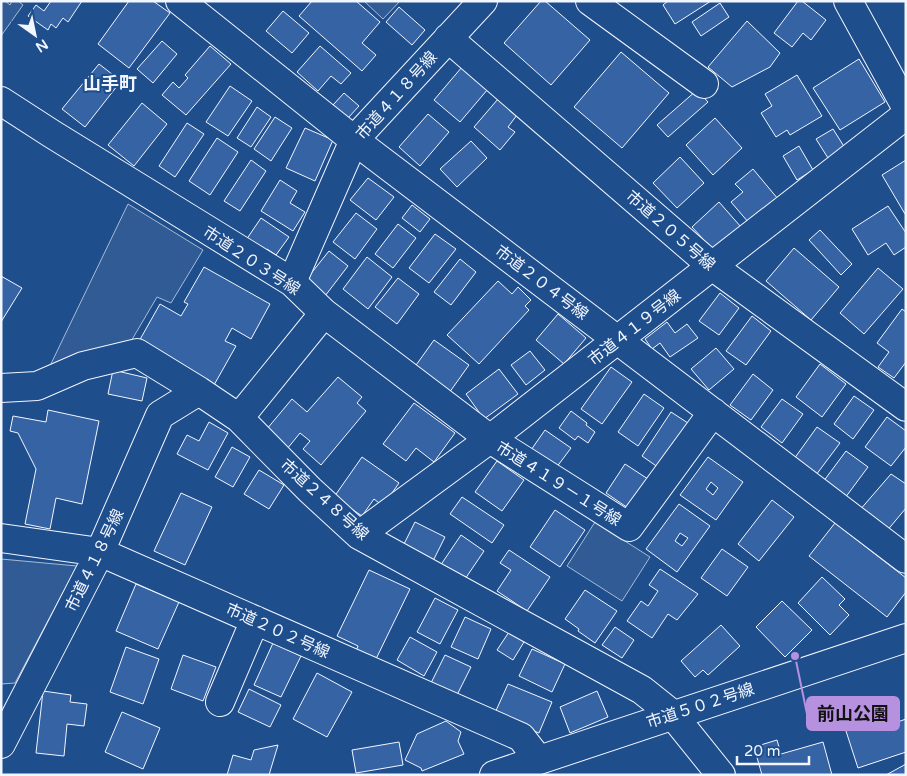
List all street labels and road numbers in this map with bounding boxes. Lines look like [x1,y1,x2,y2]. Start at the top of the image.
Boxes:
street label: 市道４１８号線 [352,47,442,144]
street label: 市道２０５号線 [622,186,719,275]
street label: 市道２０３号線 [199,222,304,300]
street label: 市道２０４号線 [491,241,592,324]
street label: 市道４１９号線 [584,285,685,370]
street label: 市道４１９－１号線 [492,437,625,530]
street label: 市道２４８号線 [276,455,373,545]
street label: 市道４１８号線 [61,506,128,615]
street label: 市道２０２号線 [222,599,333,663]
street label: 市道５０２号線 [644,679,757,733]

